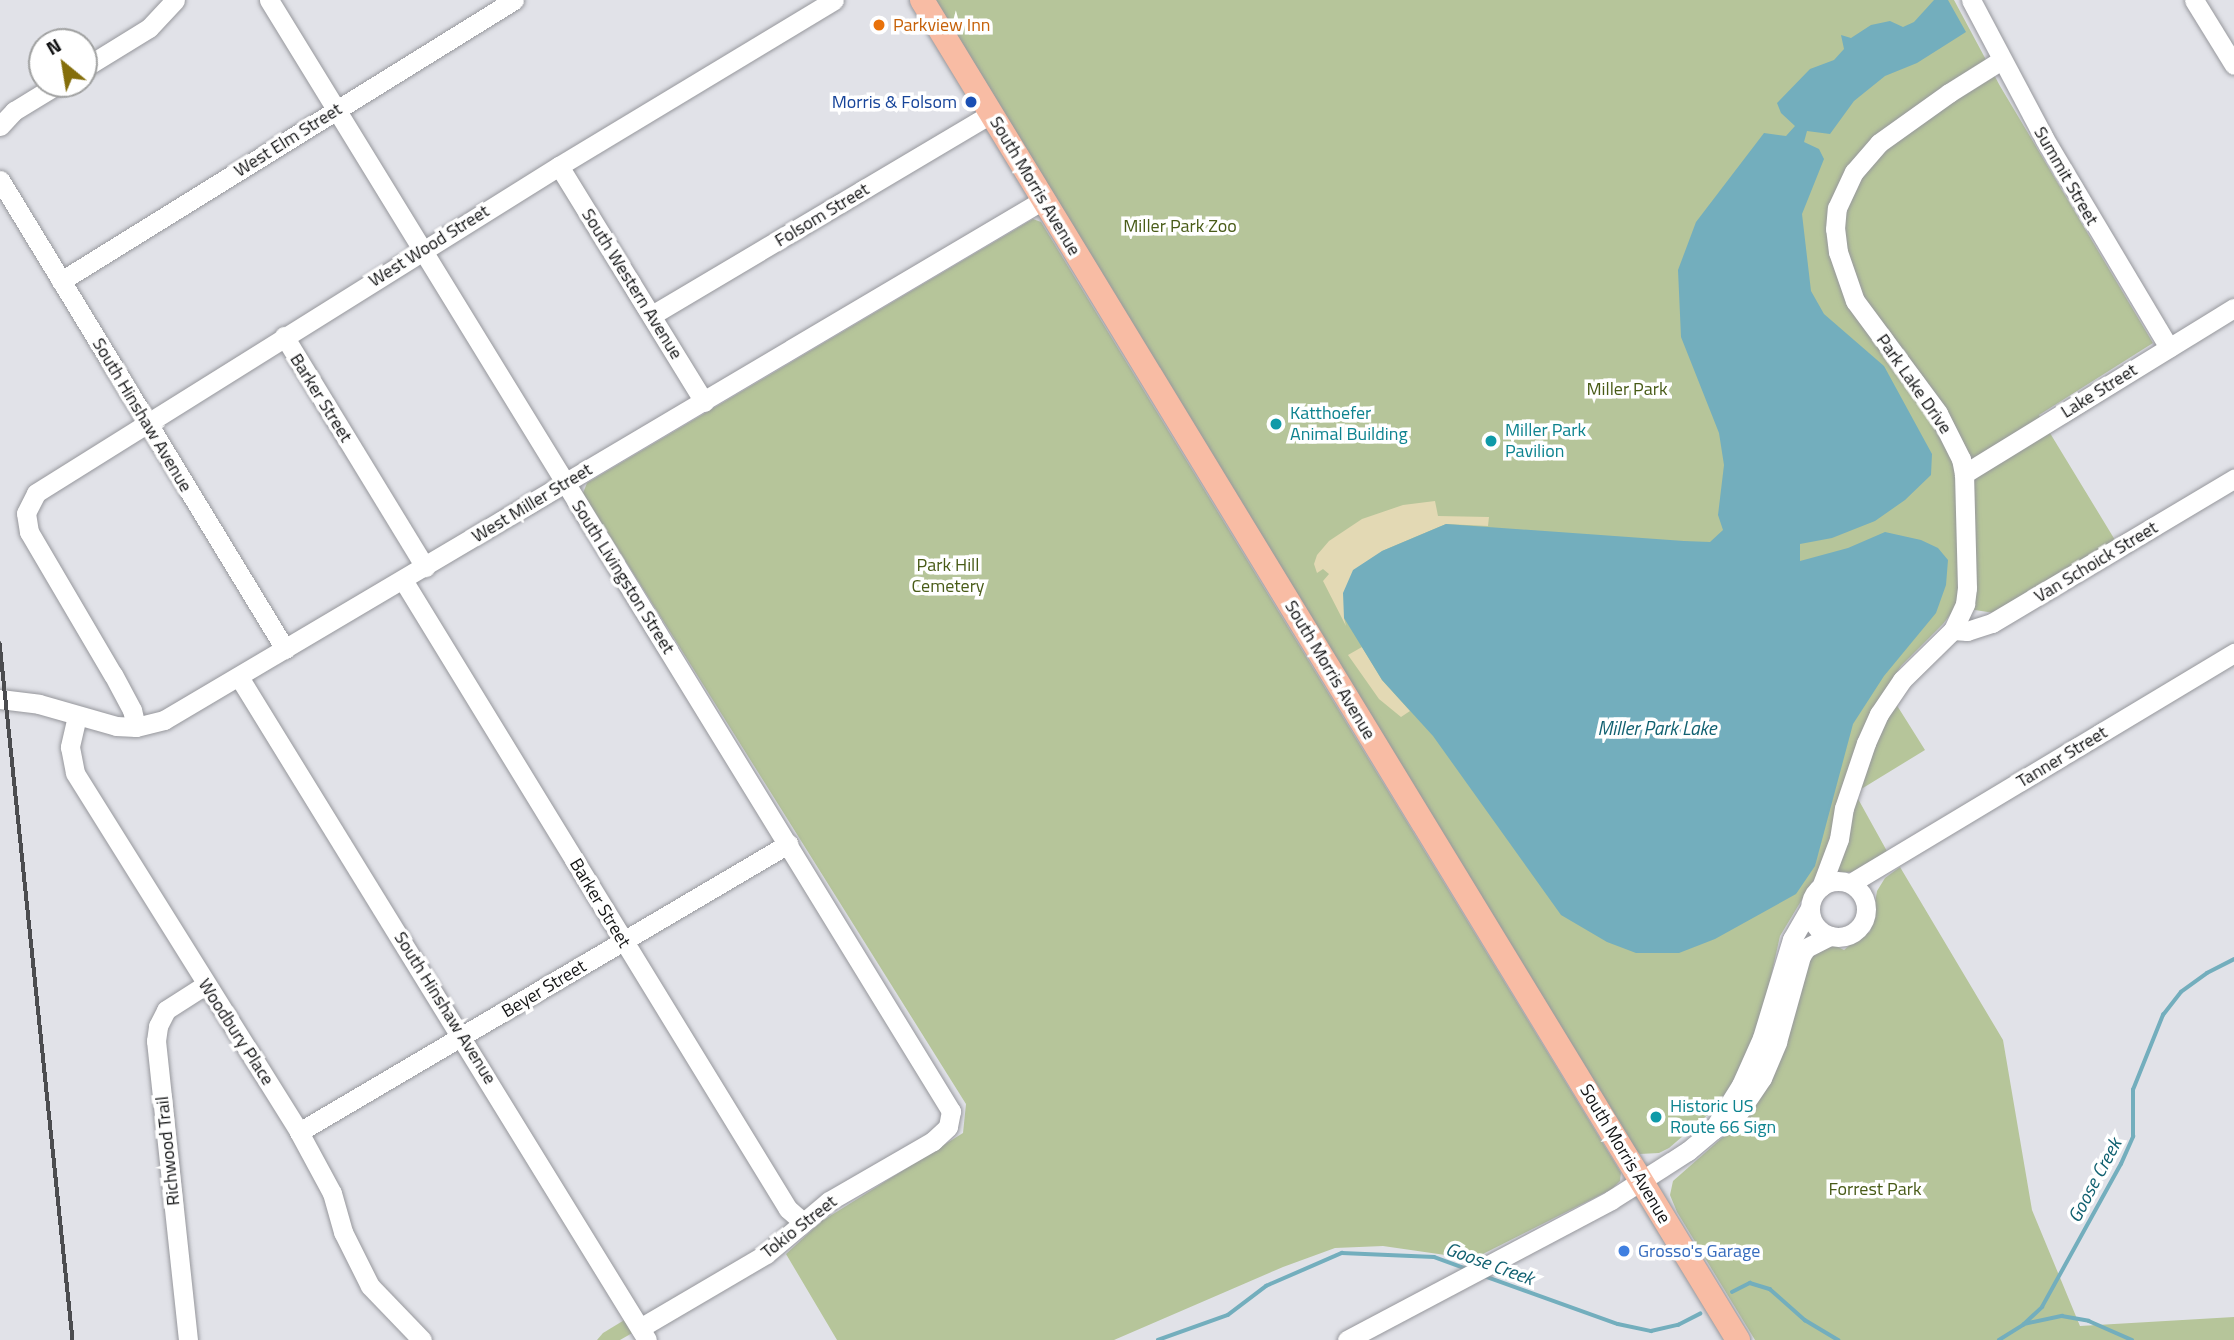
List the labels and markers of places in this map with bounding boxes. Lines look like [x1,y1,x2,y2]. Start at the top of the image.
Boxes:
place label: Parkview Inn [893,14,990,36]
marker: Parkview Inn [871,17,887,33]
place label: Morris & Folsom [832,91,957,113]
marker: Morris & Folsom [963,94,979,110]
place label: Katthoefer Animal Building [1290,403,1408,446]
marker: Katthoefer Animal Building [1268,416,1284,432]
place label: Miller Park Pavilion [1505,420,1586,462]
marker: Miller Park Pavilion [1483,433,1499,449]
place label: Historic US Route 66 Sign [1670,1096,1776,1138]
marker: Historic US Route 66 Sign [1648,1109,1664,1125]
place label: Grosso's Garage [1638,1240,1760,1262]
marker: Grosso's Garage [1616,1243,1632,1259]

